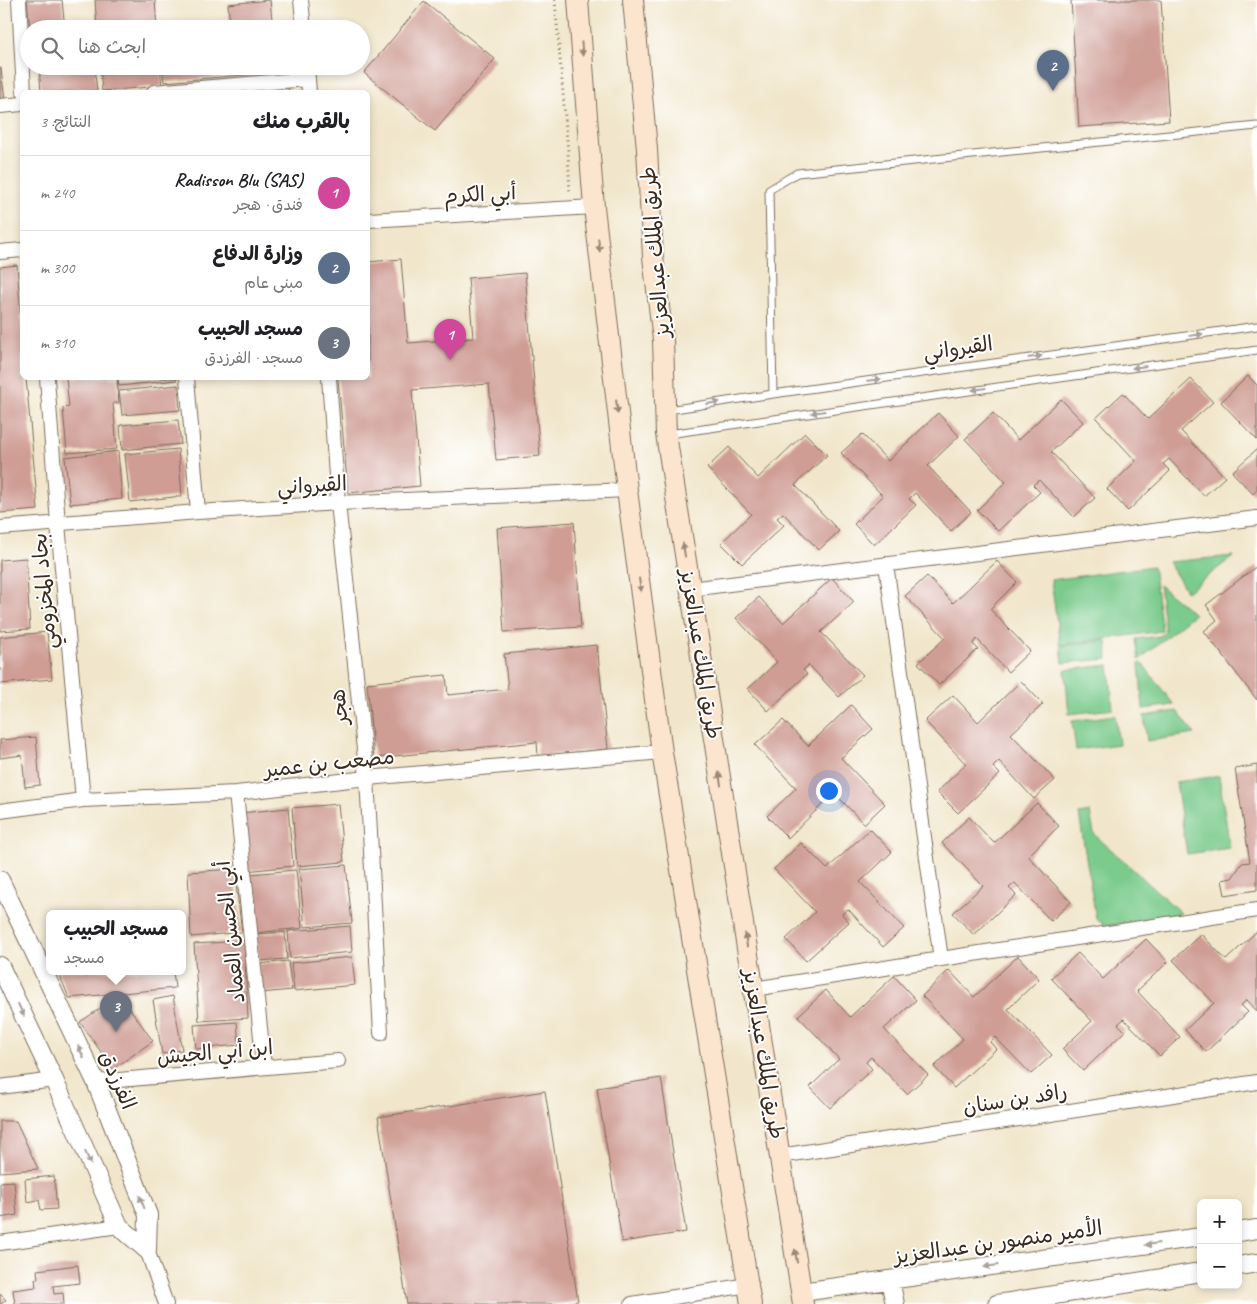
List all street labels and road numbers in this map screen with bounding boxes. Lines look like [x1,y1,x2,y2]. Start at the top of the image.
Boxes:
street label: طريق الملك عبدالعزيز [635,165,676,341]
street label: أبي الكرم [443,179,517,215]
street label: القيرواني [922,330,995,372]
street label: القيرواني [276,470,348,506]
street label: بجاد المخزومي [26,531,68,650]
street label: طريق الملك عبدالعزيز [674,565,727,741]
street label: هجر [324,688,354,728]
street label: مصعب بن عمير [260,743,396,783]
street label: أبي الحسن العماد [210,859,256,1004]
street label: طريق الملك عبدالعزيز [737,965,790,1141]
street label: ابن أبي الجيش [156,1034,275,1076]
street label: الفرزدق [94,1047,142,1113]
street label: رافد بن سنان [961,1078,1069,1120]
street label: الأمير منصور بن عبدالعزيز [890,1213,1104,1270]

